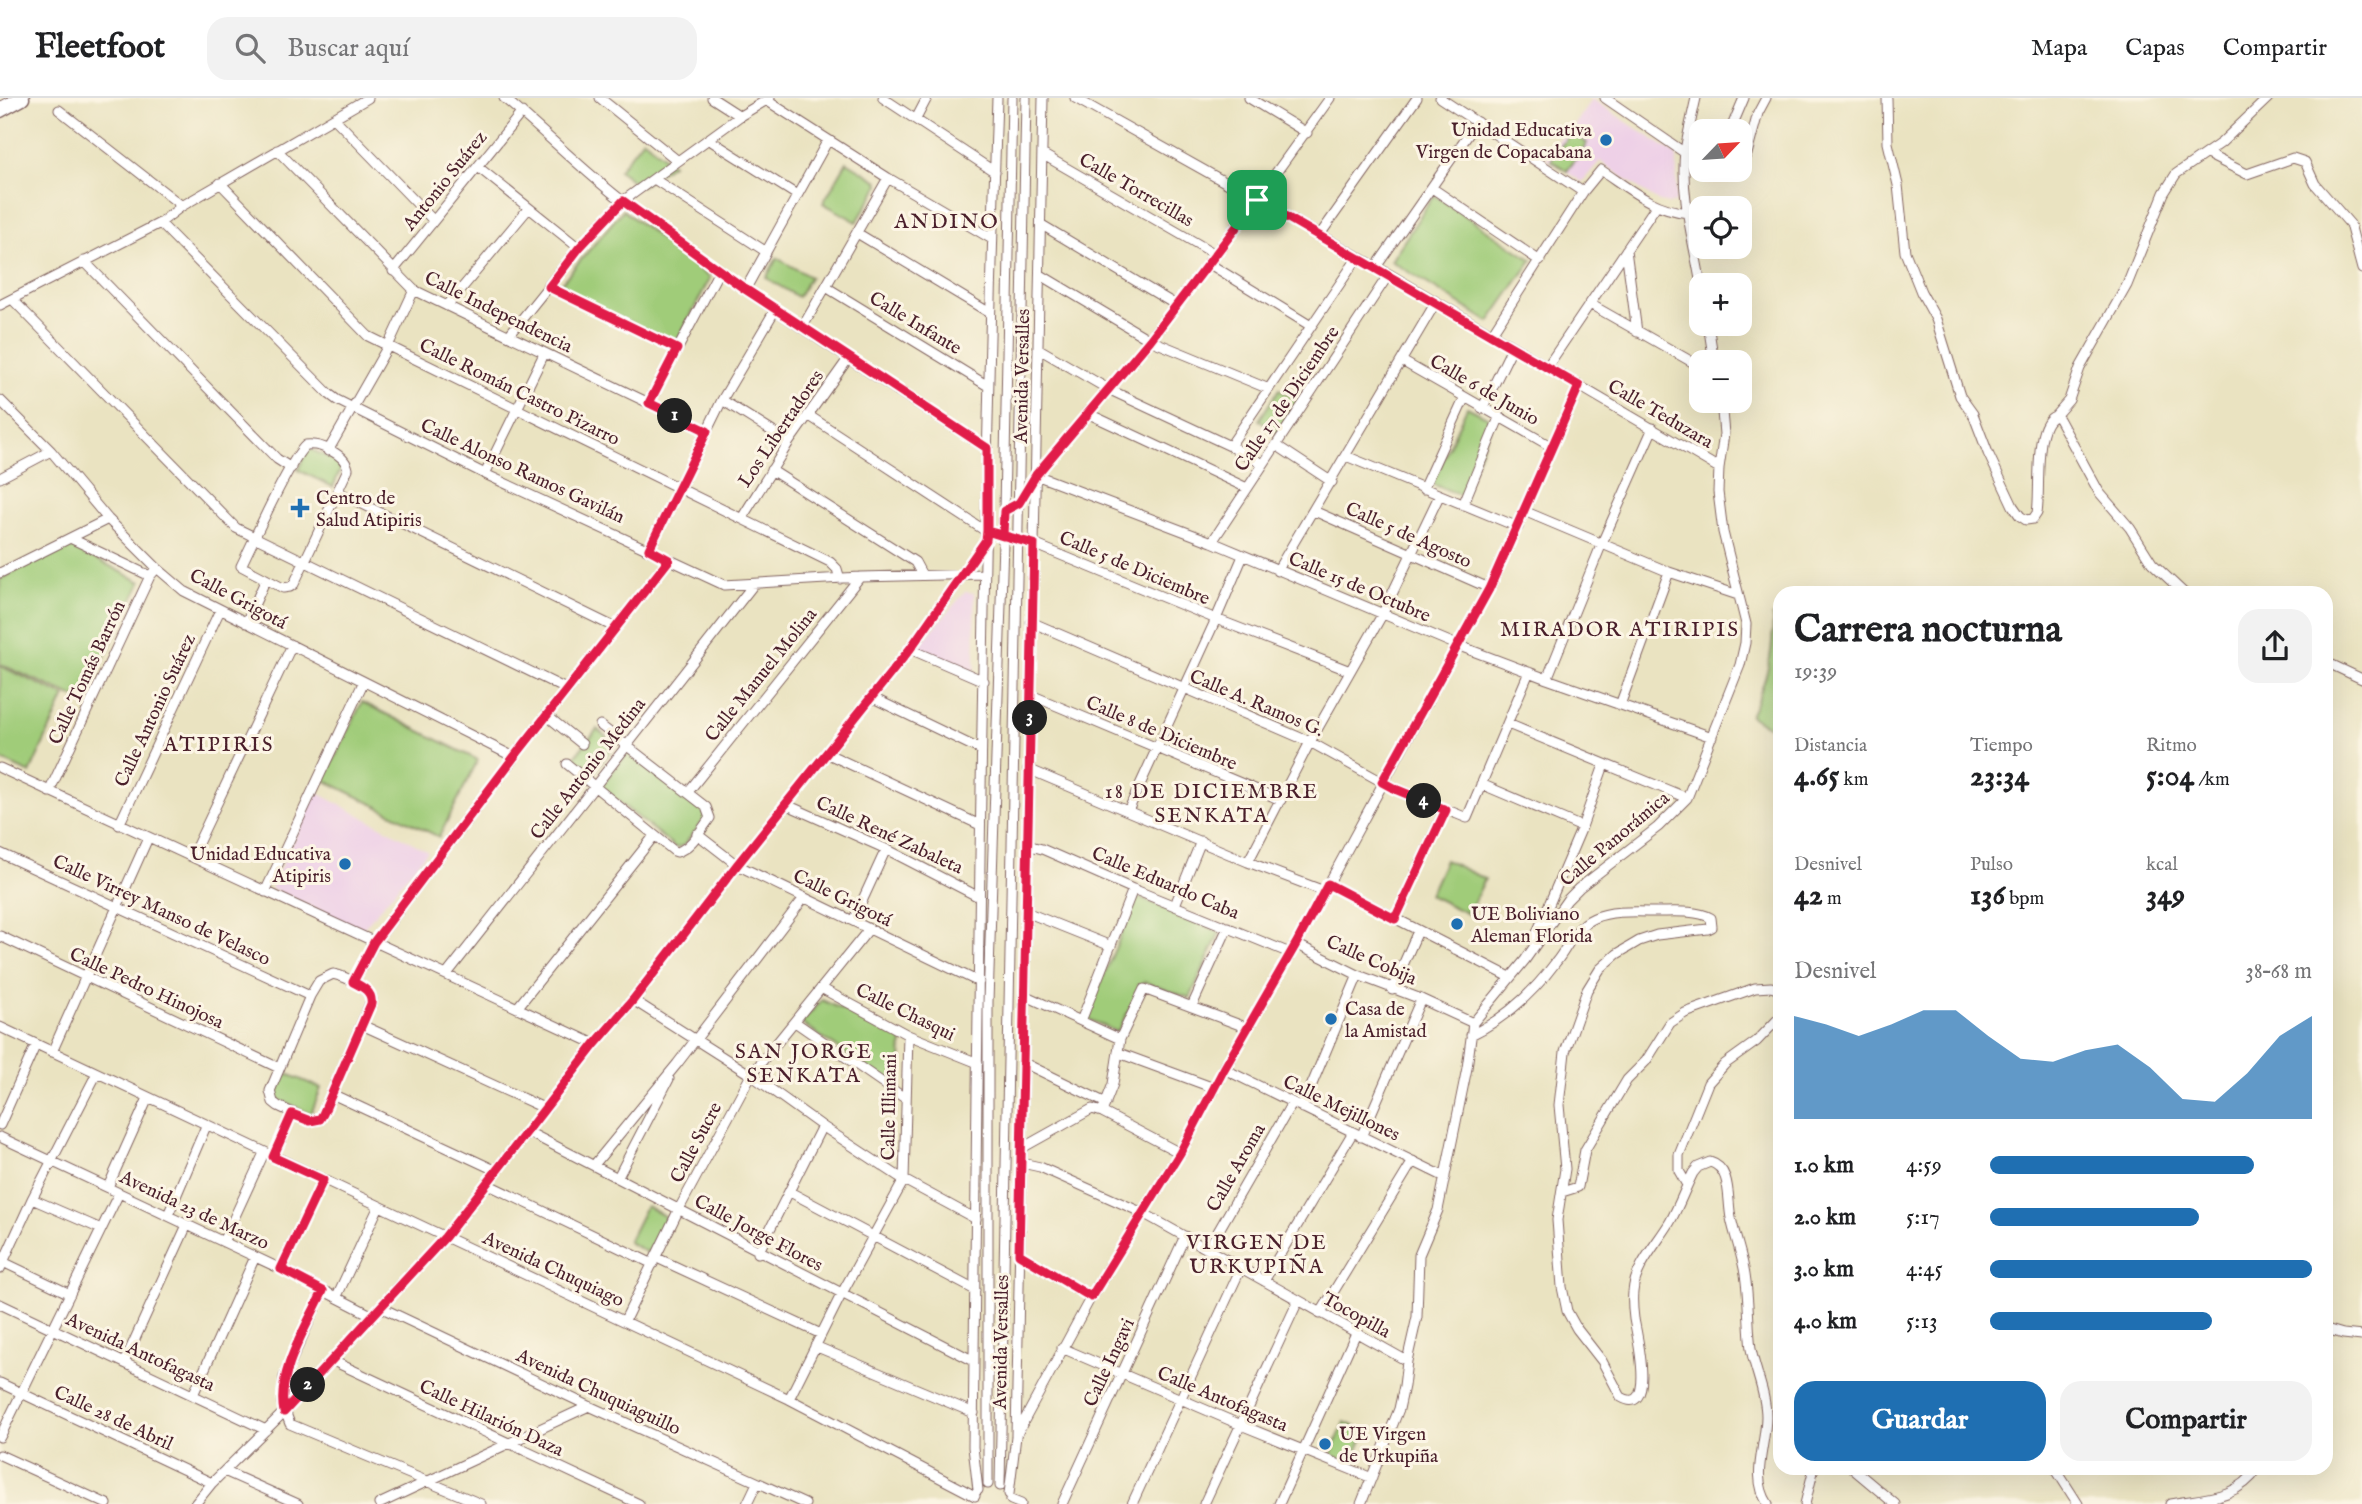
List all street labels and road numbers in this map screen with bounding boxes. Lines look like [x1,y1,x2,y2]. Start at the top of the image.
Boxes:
street label: Antonio Suárez [397,126,493,237]
street label: Calle Torrecillas [1074,148,1198,233]
street label: Calle Independencia [420,267,577,359]
street label: Calle Infante [864,287,966,361]
street label: Avenida Versalles [1010,308,1036,445]
street label: Calle 17 de Diciembre [1230,321,1345,477]
street label: Calle Román Castro Pizarro [415,334,623,452]
street label: Calle 6 de Junio [1425,350,1543,432]
street label: Los Libertadores [734,366,830,492]
street label: Calle Teduzara [1603,375,1718,455]
street label: Calle Alonso Ramos Gavilán [416,414,628,530]
street label: Calle 5 de Agosto [1341,497,1475,574]
street label: Calle 5 de Diciembre [1055,526,1214,612]
street label: Calle 15 de Octubre [1284,547,1434,629]
street label: Calle Grigotá [185,564,292,636]
street label: Calle Tomás Barrón [44,597,132,749]
street label: Calle Manuel Molina [700,603,823,747]
street label: Calle Antonio Suárez [110,630,202,791]
street label: Calle A. Ramos G. [1185,665,1327,743]
street label: Calle 8 de Diciembre [1082,691,1241,777]
street label: Calle Antonio Medina [526,693,652,845]
street label: Calle Panorámica [1556,786,1676,892]
street label: Calle René Zabaleta [812,791,967,881]
street label: Calle Eduardo Caba [1088,842,1243,926]
street label: Calle Virrey Manso de Velasco [48,850,274,972]
street label: Calle Grigotá [789,864,896,933]
street label: Calle Cobija [1322,930,1421,992]
street label: Calle Pedro Hinojosa [65,943,228,1035]
street label: Calle Chasqui [851,978,959,1047]
street label: Calle Illimani [877,1053,903,1161]
street label: Calle Mejillones [1279,1070,1403,1147]
street label: Calle Sucre [665,1098,728,1188]
street label: Calle Aroma [1202,1119,1272,1216]
street label: Avenida 23 de Marzo [115,1165,273,1256]
street label: Calle Jorge Flores [690,1190,827,1278]
street label: Avenida Chuquiago [478,1226,628,1313]
street label: Avenida Versalles [989,1274,1015,1411]
street label: Tocopilla [1318,1287,1395,1345]
street label: Avenida Antofagasta [61,1307,219,1398]
street label: Calle Ingavi [1079,1315,1141,1411]
street label: Avenida Chuquiaguillo [511,1344,684,1441]
street label: Calle Antofagasta [1153,1362,1292,1438]
street label: Calle Hilarión Daza [415,1375,568,1463]
street label: Calle 28 de Abril [50,1381,177,1457]

